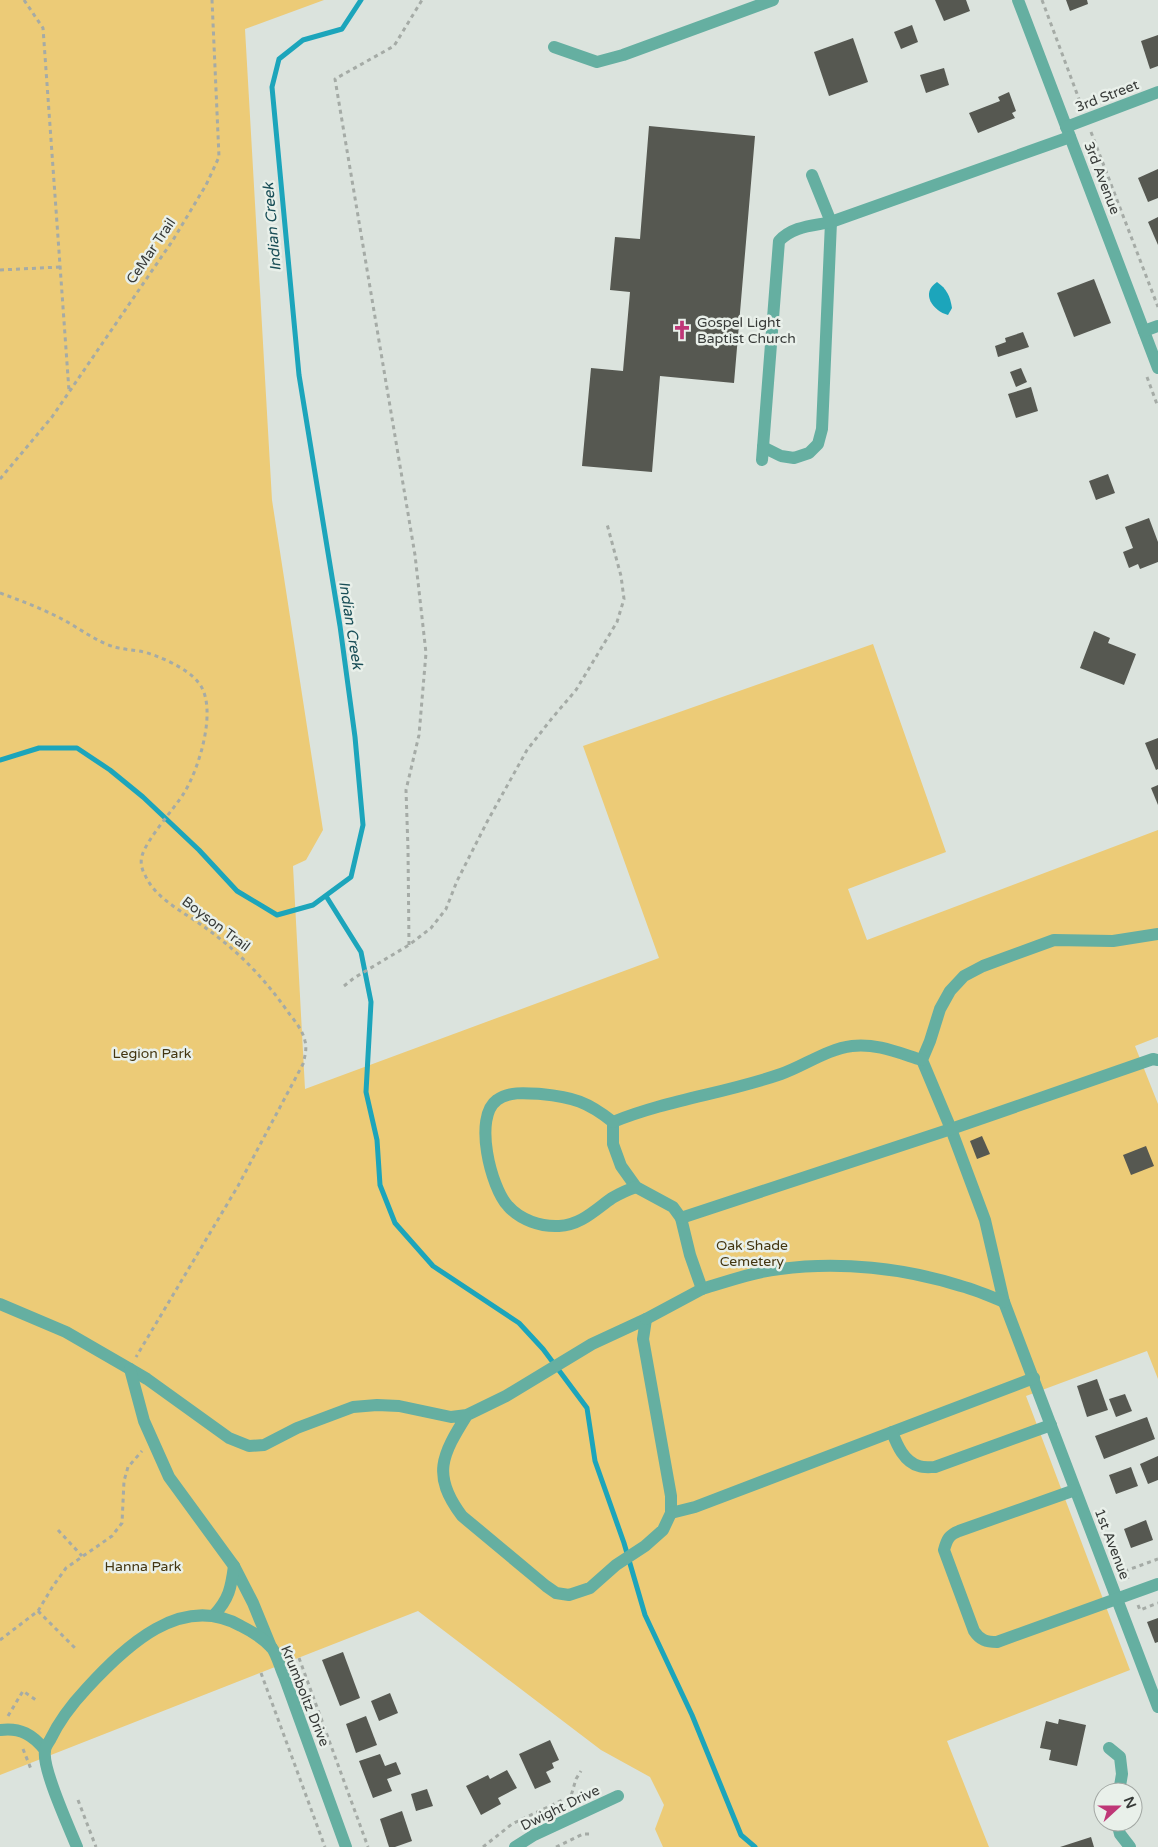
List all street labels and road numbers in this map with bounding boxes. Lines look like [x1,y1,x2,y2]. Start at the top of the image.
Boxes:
street label: 3rd Street [1073,76,1142,116]
street label: 3rd Avenue [1080,139,1124,217]
street label: CeMar Trail [123,215,179,287]
street label: Boyson Trail [179,893,253,955]
street label: 1st Avenue [1091,1506,1133,1582]
street label: Krumboltz Drive [277,1643,333,1749]
street label: Dwight Drive [518,1782,602,1834]

